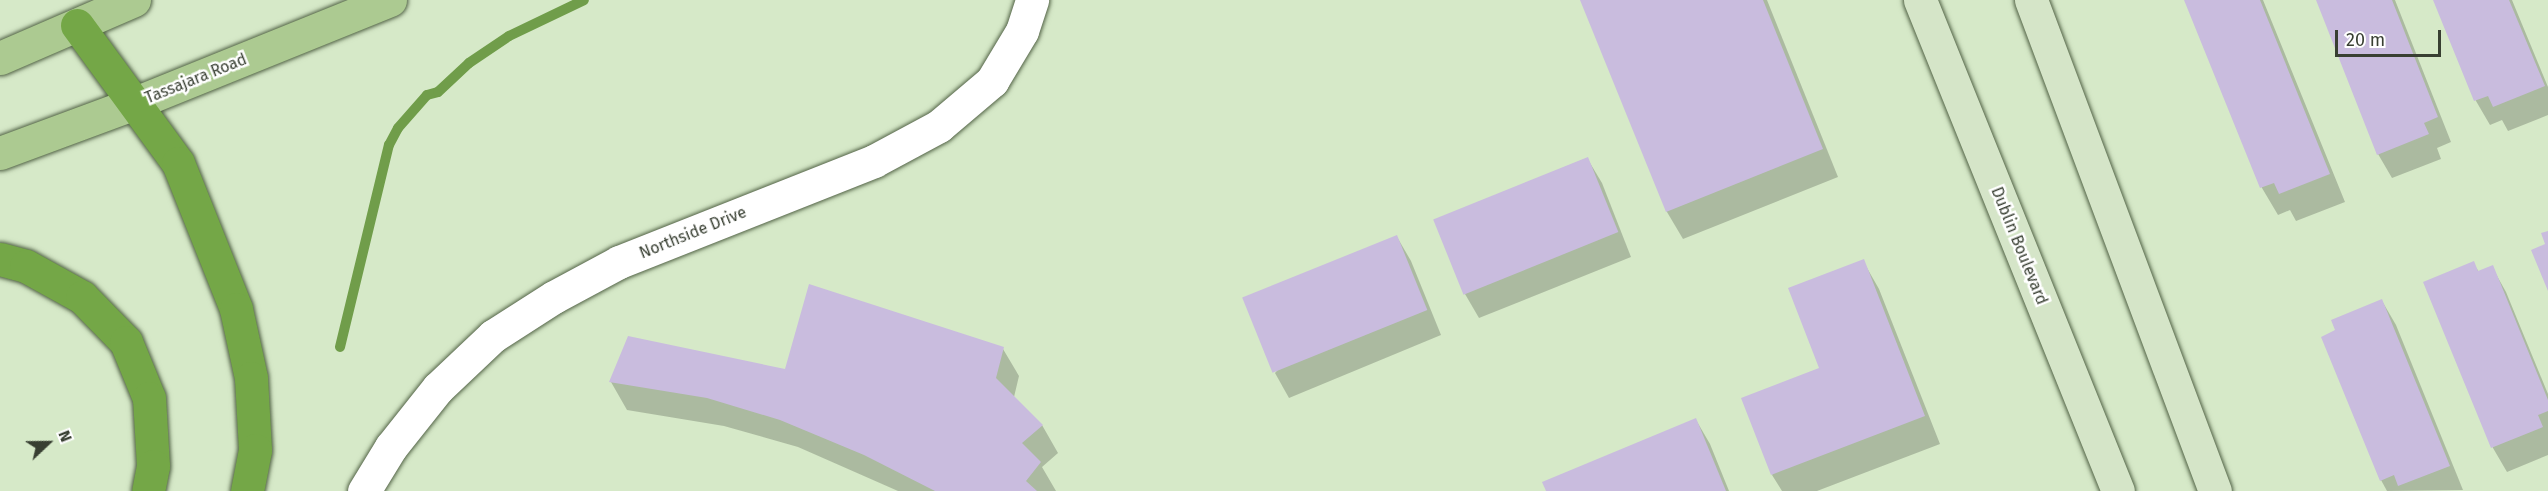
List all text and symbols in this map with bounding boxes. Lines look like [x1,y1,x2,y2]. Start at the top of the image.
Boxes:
scale bar [2338,18,2444,56]
text: 20 m [2346,29,2385,51]
street label: Tassajara Road [142,50,250,108]
street label: Dublin Boulevard [1987,184,2051,308]
street label: Northside Drive [637,203,749,263]
north arrow [18,413,78,473]
text: N [54,428,76,445]

